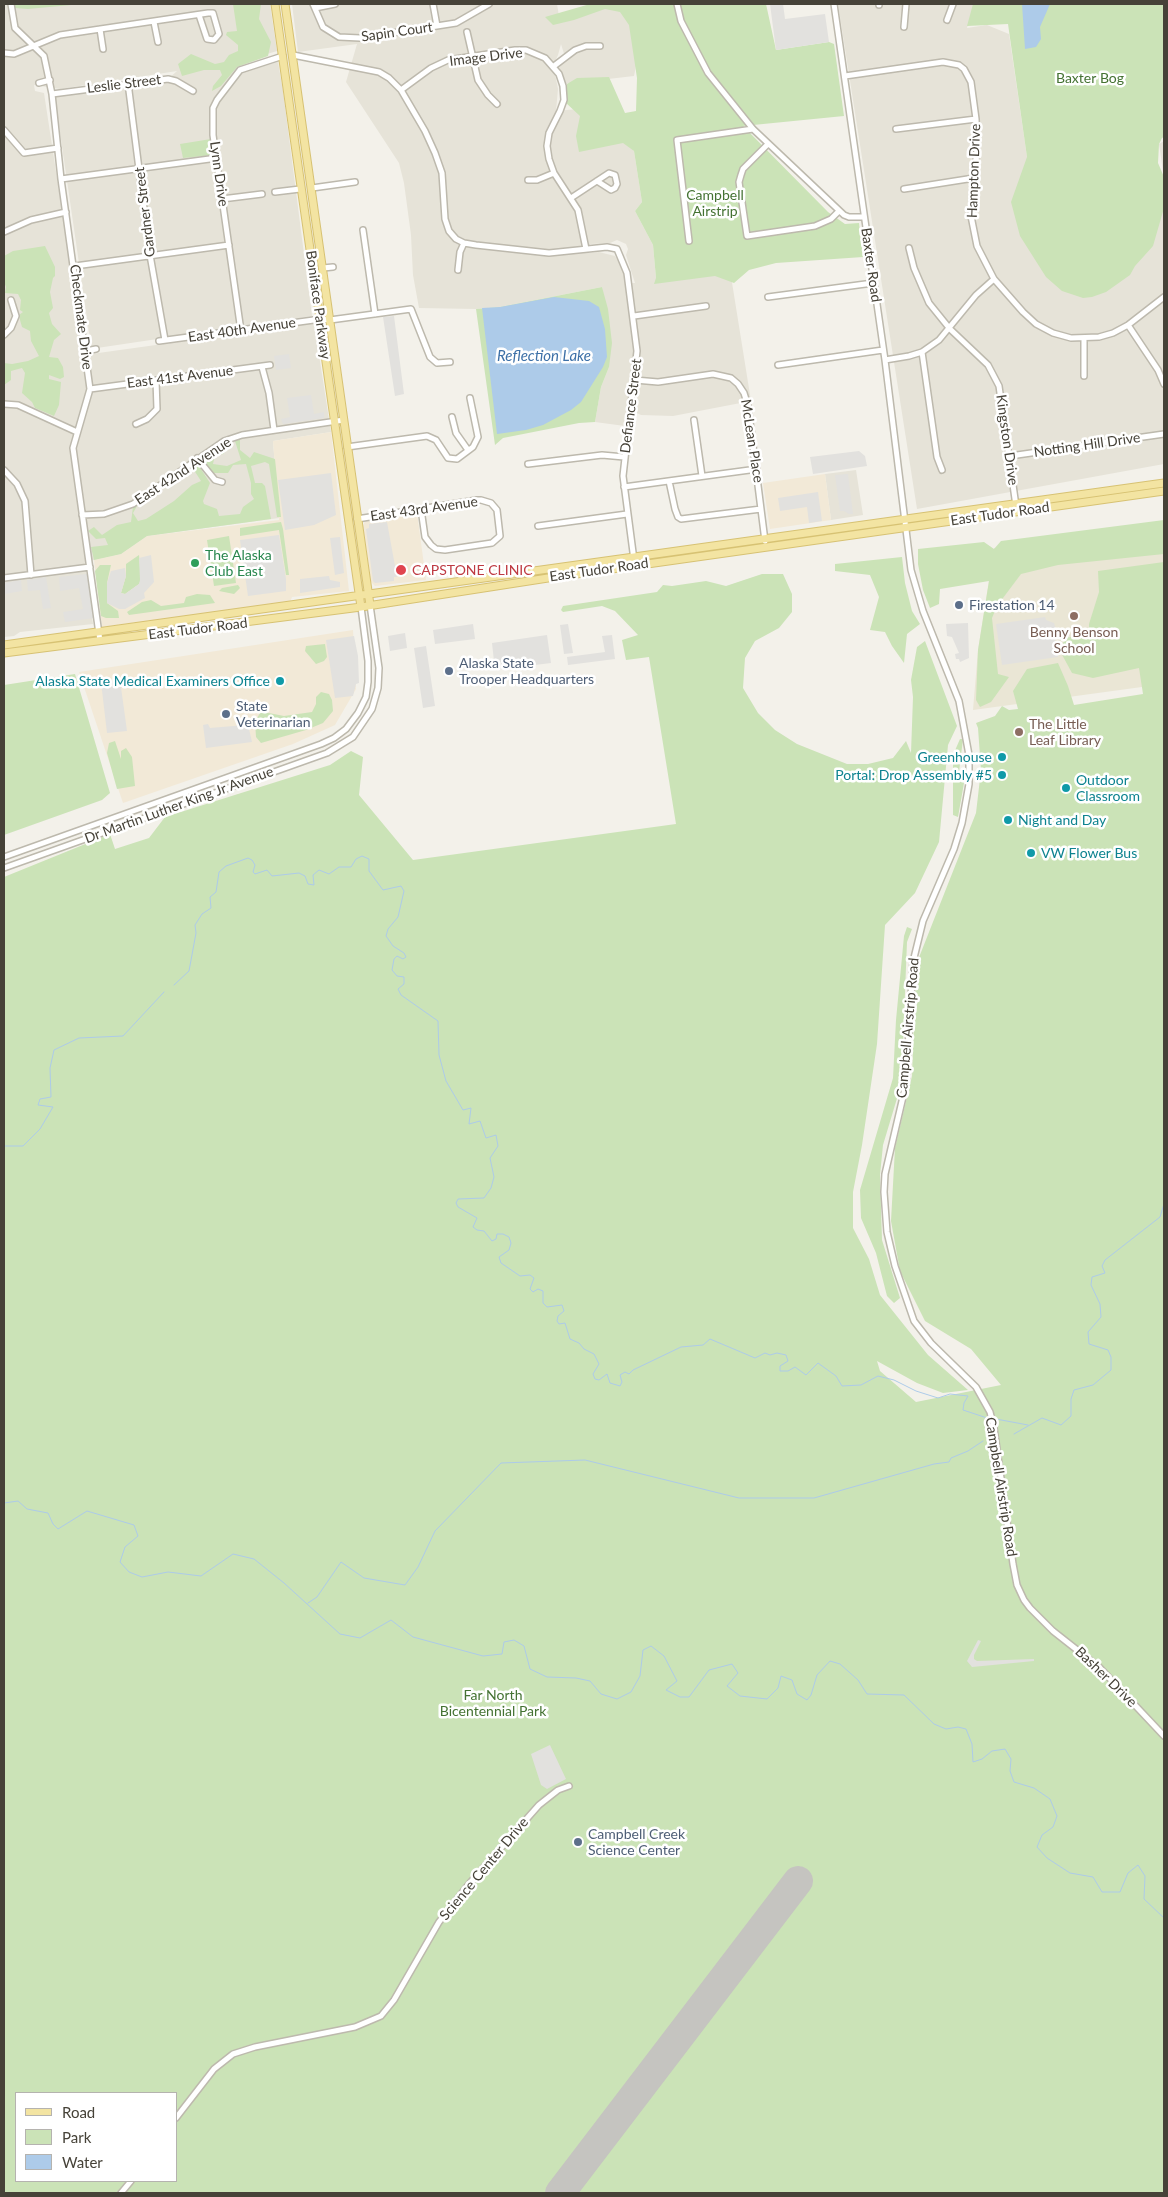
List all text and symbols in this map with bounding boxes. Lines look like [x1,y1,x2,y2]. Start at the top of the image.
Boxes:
street label: Sapin Court [360,19,434,45]
street label: Image Drive [448,44,524,70]
park label: Baxter Bog [1056,70,1124,86]
street label: Leslie Street [86,71,162,97]
street label: Hampton Drive [964,124,984,218]
street label: Lynn Drive [206,140,232,208]
street label: Gardner Street [131,166,159,258]
park label: Campbell Airstrip [686,187,744,220]
street label: Baxter Road [857,227,885,303]
street label: Boniface Parkway [302,250,334,360]
street label: Checkmate Drive [66,263,96,371]
street label: East 40th Avenue [187,314,297,346]
water label: Reflection Lake [497,347,591,365]
street label: Defiance Street [617,358,645,454]
street label: East 41st Avenue [126,362,234,392]
street label: Kingston Drive [992,394,1022,486]
street label: McLean Place [737,398,767,484]
street label: Notting Hill Drive [1033,429,1141,461]
street label: East 42nd Avenue [132,434,234,508]
street label: East 43rd Avenue [369,493,479,525]
street label: East Tudor Road [949,499,1051,529]
place label: The Alaska Club East [205,547,272,580]
street label: East Tudor Road [548,555,650,585]
marker: The Alaska Club East [189,557,201,569]
place label: CAPSTONE CLINIC [412,562,533,578]
marker: CAPSTONE CLINIC [394,563,408,577]
place label: Firestation 14 [969,597,1055,613]
marker: Firestation 14 [953,599,965,611]
marker: Benny Benson School [1068,610,1080,622]
street label: East Tudor Road [147,615,249,643]
place label: Benny Benson School [1030,624,1118,656]
place label: Alaska State Trooper Headquarters [459,655,594,688]
marker: Alaska State Trooper Headquarters [443,665,455,677]
place label: Alaska State Medical Examiners Office [35,673,270,689]
marker: Alaska State Medical Examiners Office [274,675,286,687]
place label: State Veterinarian [236,698,311,730]
marker: State Veterinarian [220,708,232,720]
place label: The Little Leaf Library [1029,716,1101,749]
marker: The Little Leaf Library [1013,726,1025,738]
place label: Greenhouse [917,749,992,765]
marker: Greenhouse [996,751,1008,763]
street label: Dr Martin Luther King Jr Avenue [82,763,276,847]
place label: Portal: Drop Assembly #5 [835,767,992,783]
marker: Portal: Drop Assembly #5 [996,769,1008,781]
place label: Outdoor Classroom [1076,772,1140,804]
marker: Outdoor Classroom [1060,782,1072,794]
place label: Night and Day [1018,812,1106,828]
marker: Night and Day [1002,814,1014,826]
place label: VW Flower Bus [1041,845,1137,861]
marker: VW Flower Bus [1025,847,1037,859]
street label: Campbell Airstrip Road [893,957,923,1099]
street label: Campbell Airstrip Road [982,1416,1020,1558]
street label: Basher Drive [1072,1643,1140,1711]
park label: Far North Bicentennial Park [440,1687,546,1720]
street label: Science Center Drive [436,1814,532,1924]
place label: Campbell Creek Science Center [588,1826,685,1858]
marker: Campbell Creek Science Center [572,1836,584,1848]
legend [15,2092,178,2182]
text: Road [62,2103,95,2121]
text: Park [62,2128,91,2146]
text: Water [62,2153,103,2171]

